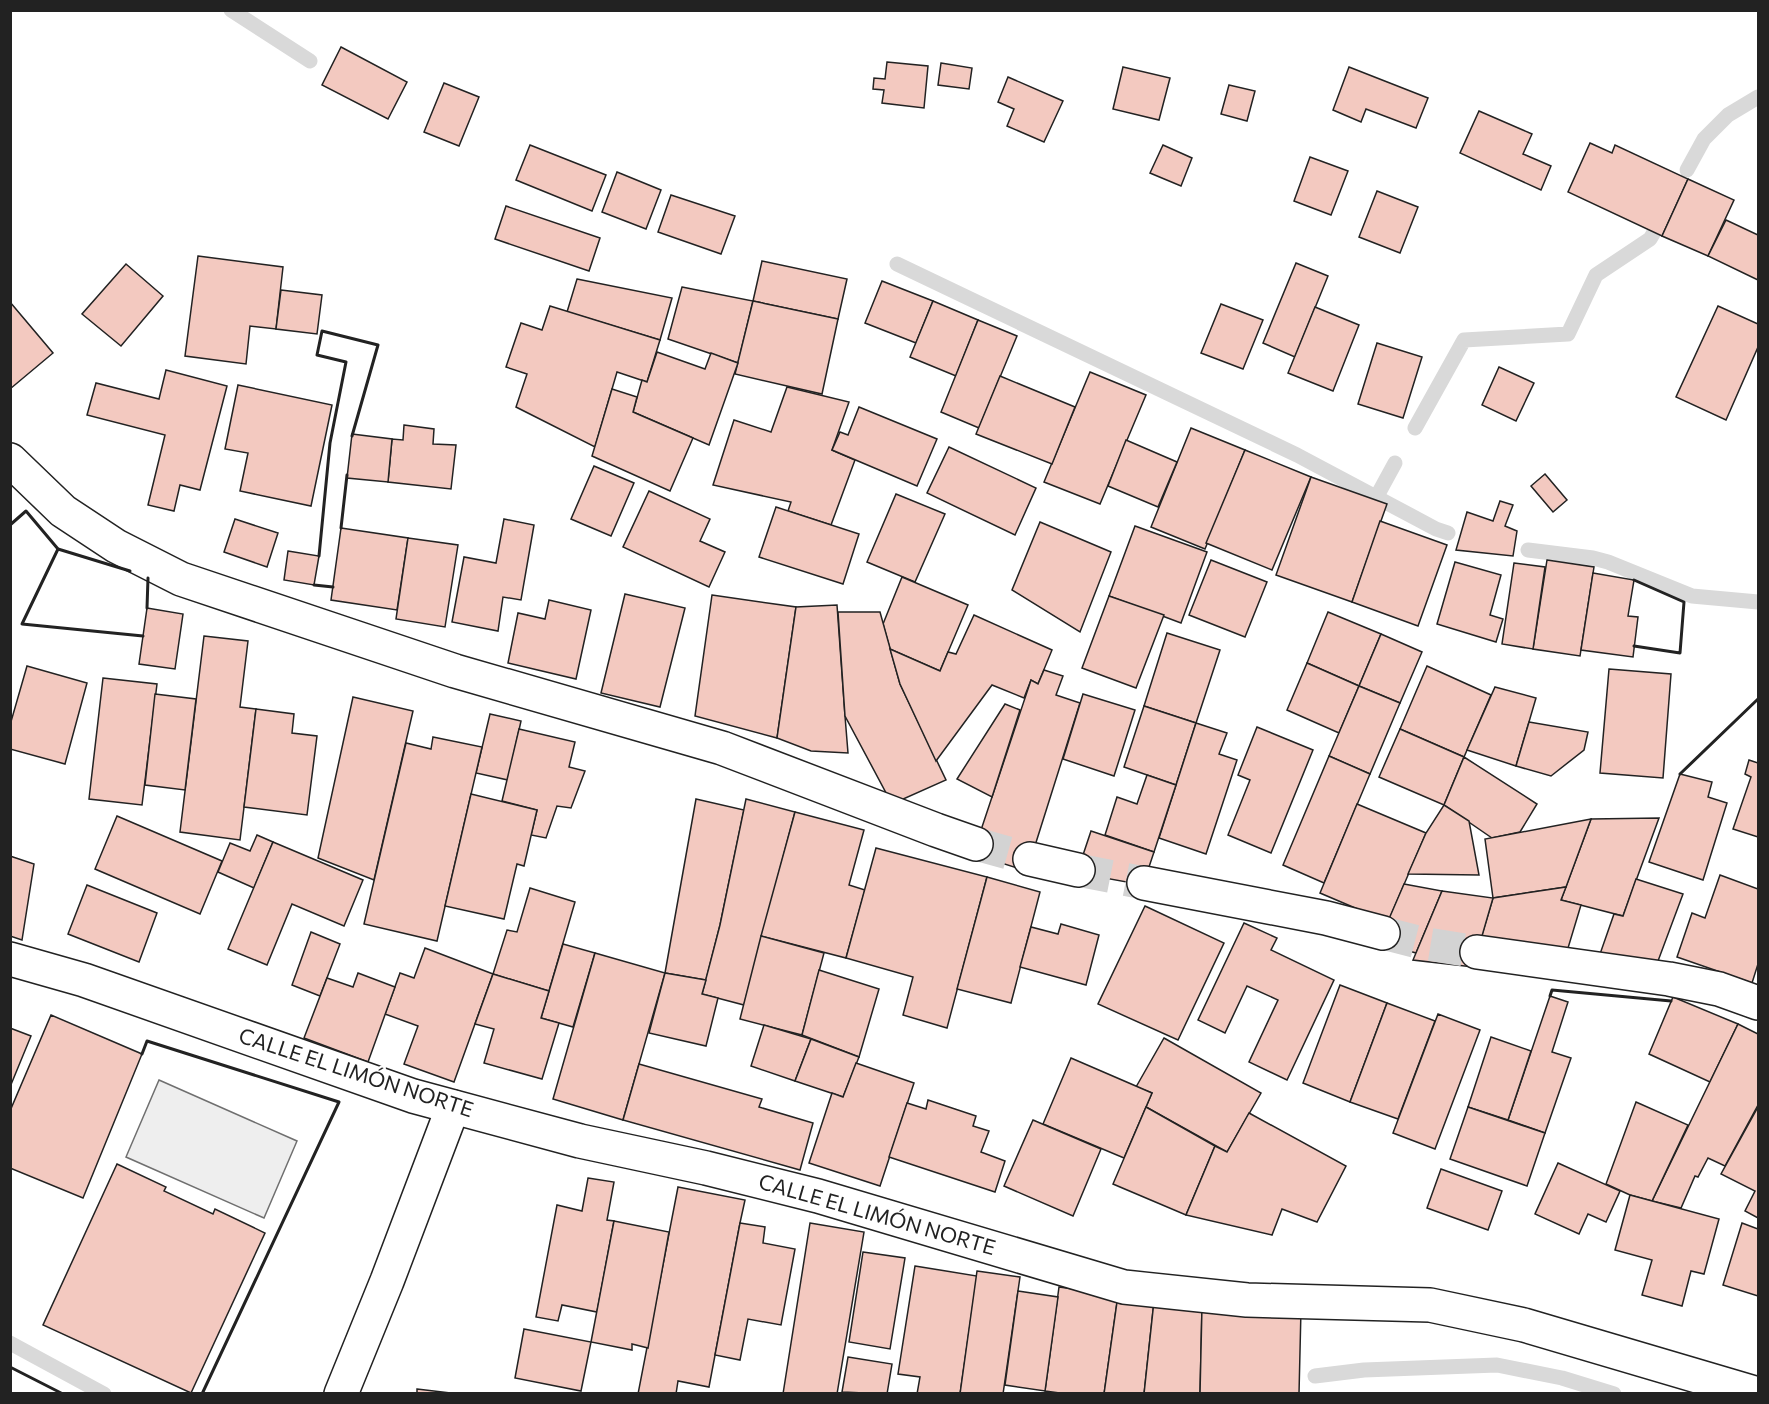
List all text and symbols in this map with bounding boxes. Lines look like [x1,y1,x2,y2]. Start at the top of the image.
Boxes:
street label: CALLE EL LIMÓN NORTE [236,1022,477,1121]
street label: CALLE EL LIMÓN NORTE [756,1168,999,1259]

